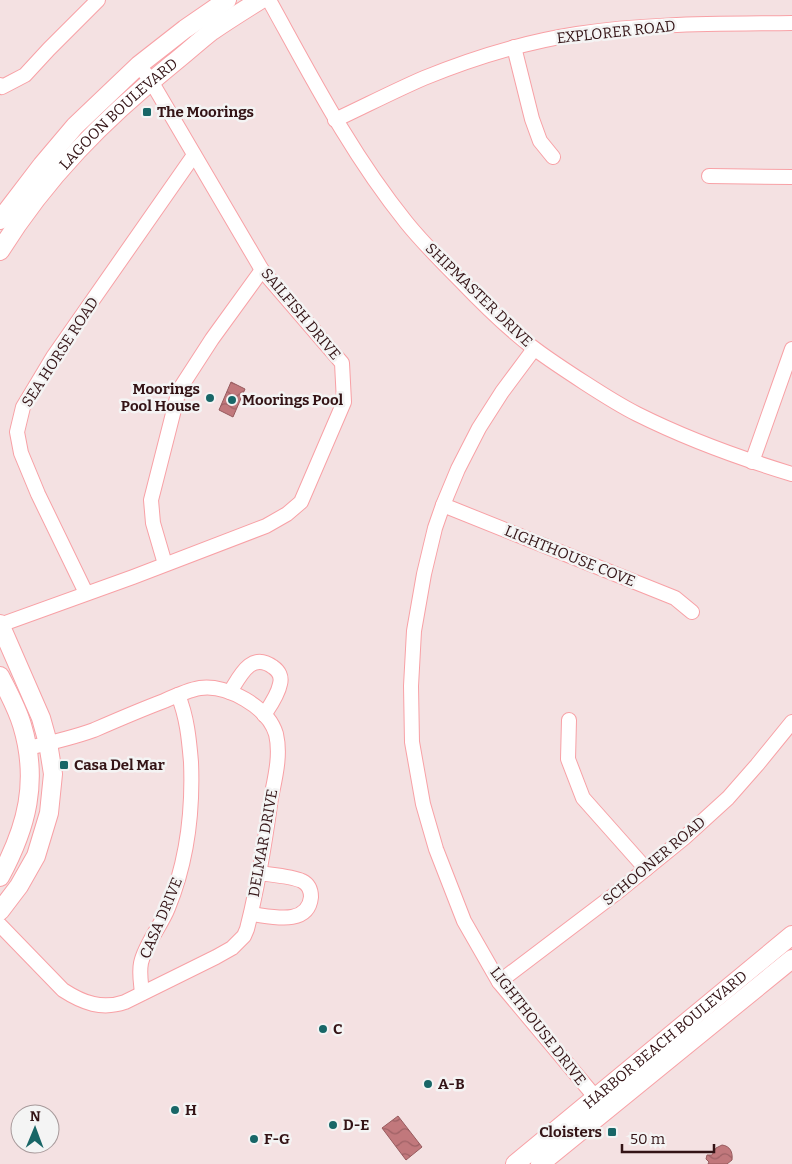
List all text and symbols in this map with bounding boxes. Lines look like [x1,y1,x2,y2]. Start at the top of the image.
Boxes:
street label: EXPLORER ROAD [556,17,676,47]
street label: LAGOON BOULEVARD [56,54,181,173]
place label: The Moorings [157,103,254,121]
marker: The Moorings [141,106,153,118]
street label: SHIPMASTER DRIVE [422,239,536,351]
street label: SAILFISH DRIVE [257,265,345,363]
street label: SEA HORSE ROAD [18,294,102,410]
place label: Moorings Pool House [121,380,200,415]
place label: Moorings Pool [242,391,344,409]
marker: Moorings Pool House [204,392,216,404]
marker: Moorings Pool [226,394,238,406]
street label: LIGHTHOUSE COVE [502,522,638,590]
place label: Casa Del Mar [74,756,165,774]
marker: Casa Del Mar [58,759,70,771]
street label: DELMAR DRIVE [245,788,281,898]
street label: SCHOONER ROAD [599,813,709,909]
street label: CASA DRIVE [136,875,186,961]
street label: LIGHTHOUSE DRIVE [486,963,590,1089]
street label: HARBOR BEACH BOULEVARD [580,967,751,1113]
place label: C [333,1020,342,1038]
marker: C [317,1023,329,1035]
place label: A-B [438,1075,465,1093]
marker: A-B [422,1078,434,1090]
place label: H [185,1101,197,1119]
north arrow [10,1104,60,1154]
marker: H [169,1104,181,1116]
text: N [30,1108,41,1125]
place label: D-E [343,1116,370,1134]
marker: D-E [327,1119,339,1131]
scale bar [622,1122,714,1154]
place label: Cloisters [539,1123,602,1141]
marker: Cloisters [606,1126,618,1138]
place label: F-G [264,1130,290,1148]
text: 50 m [630,1130,666,1148]
marker: F-G [248,1133,260,1145]

